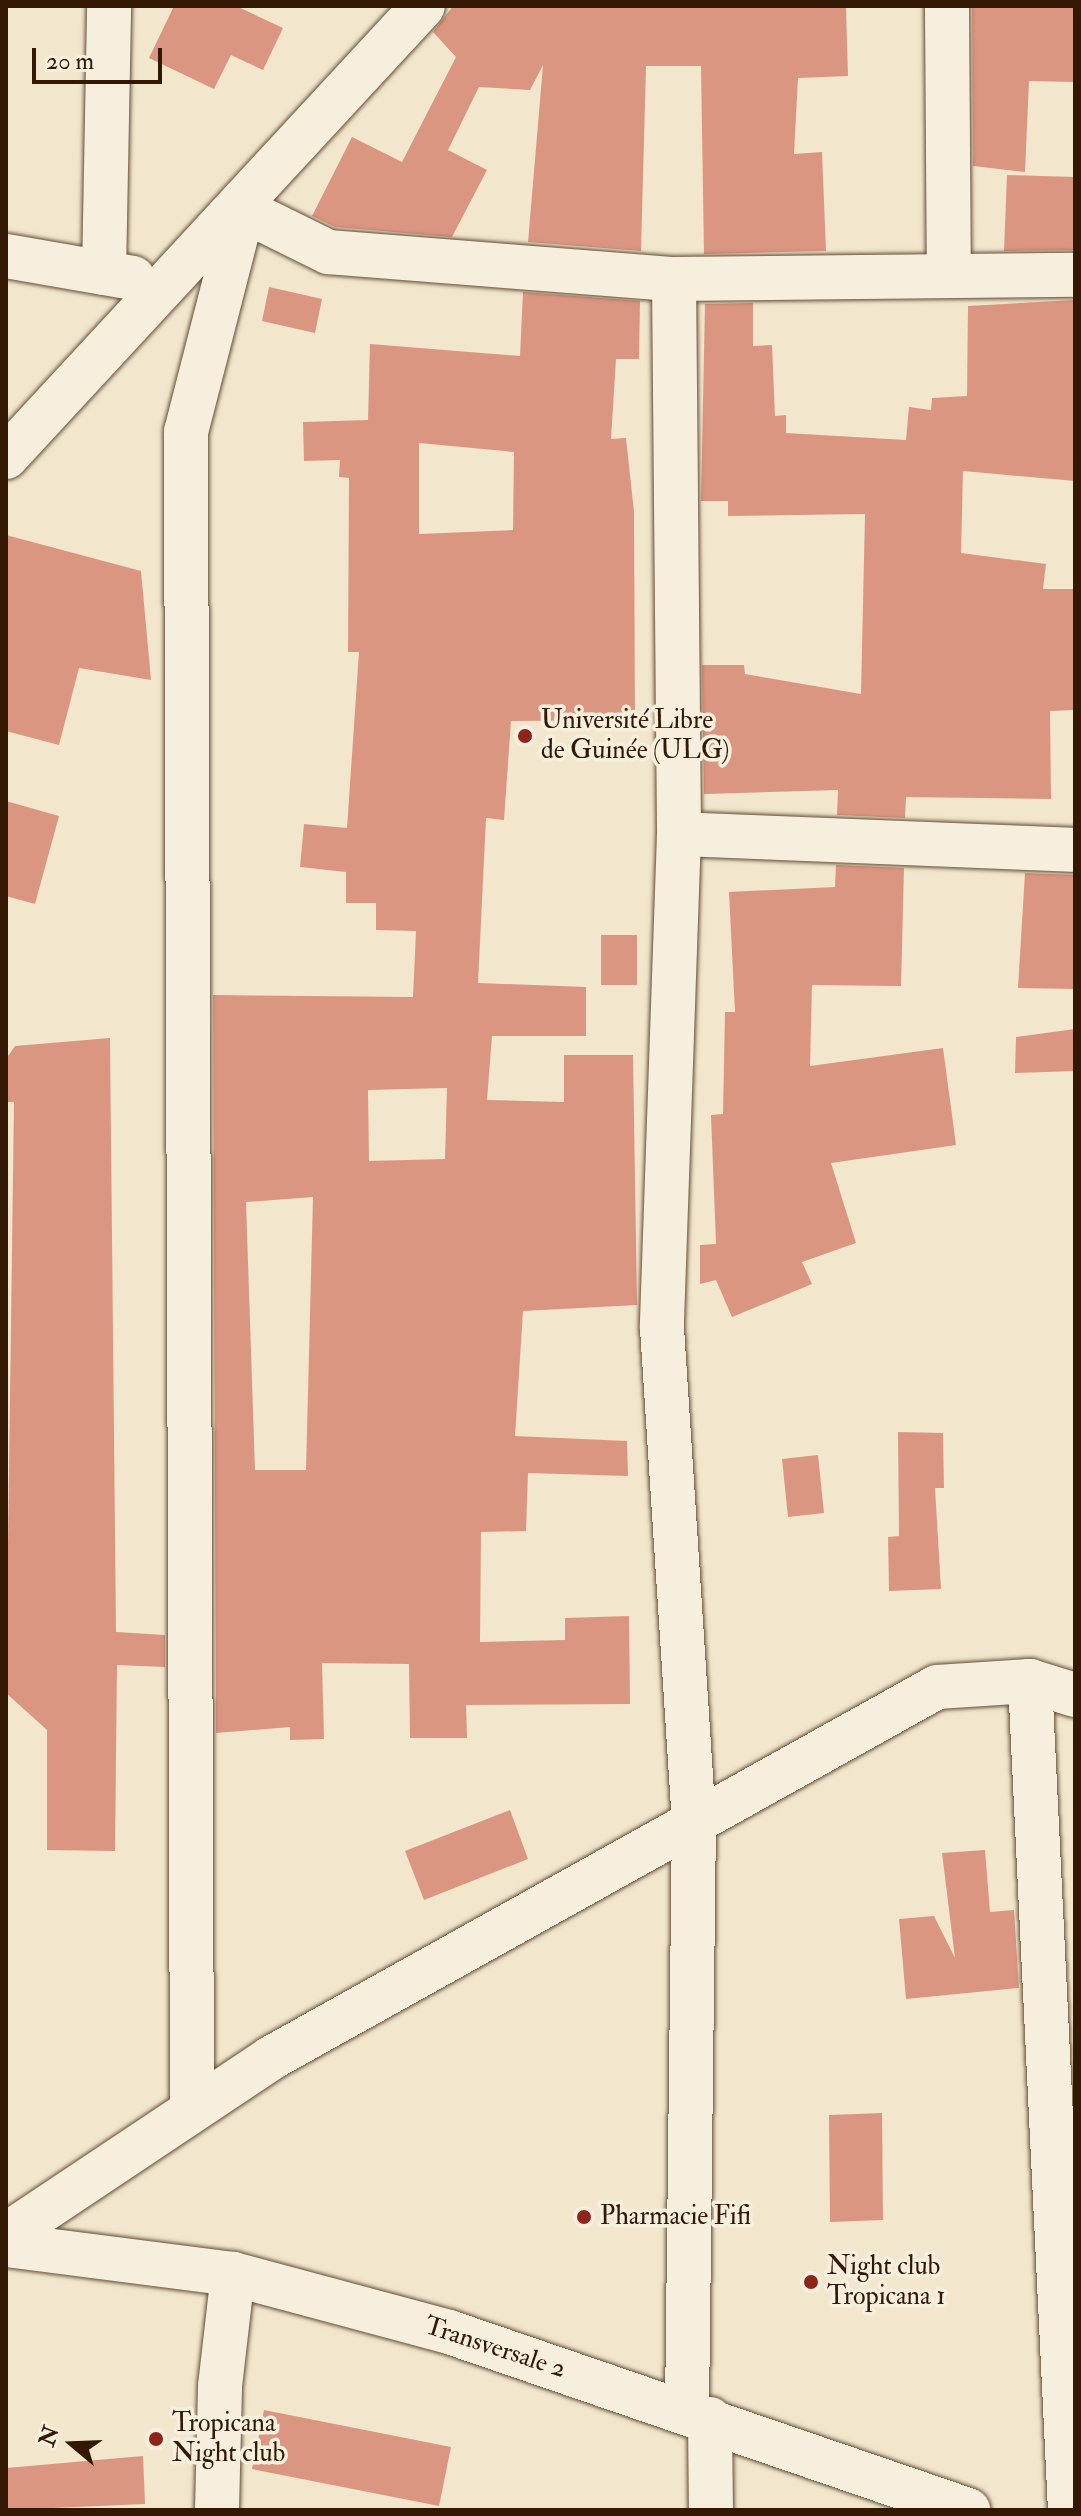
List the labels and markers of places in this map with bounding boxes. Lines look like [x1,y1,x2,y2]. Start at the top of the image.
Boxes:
place label: Université Libre de Guinée (ULG) [541,705,730,766]
marker: Université Libre de Guinée (ULG) [516,727,534,745]
place label: Pharmacie Fifi [600,2201,751,2233]
marker: Pharmacie Fifi [575,2208,593,2226]
place label: Night club Tropicana 1 [827,2251,945,2312]
marker: Night club Tropicana 1 [802,2273,820,2291]
place label: Tropicana Night club [172,2408,285,2470]
marker: Tropicana Night club [147,2430,165,2448]

